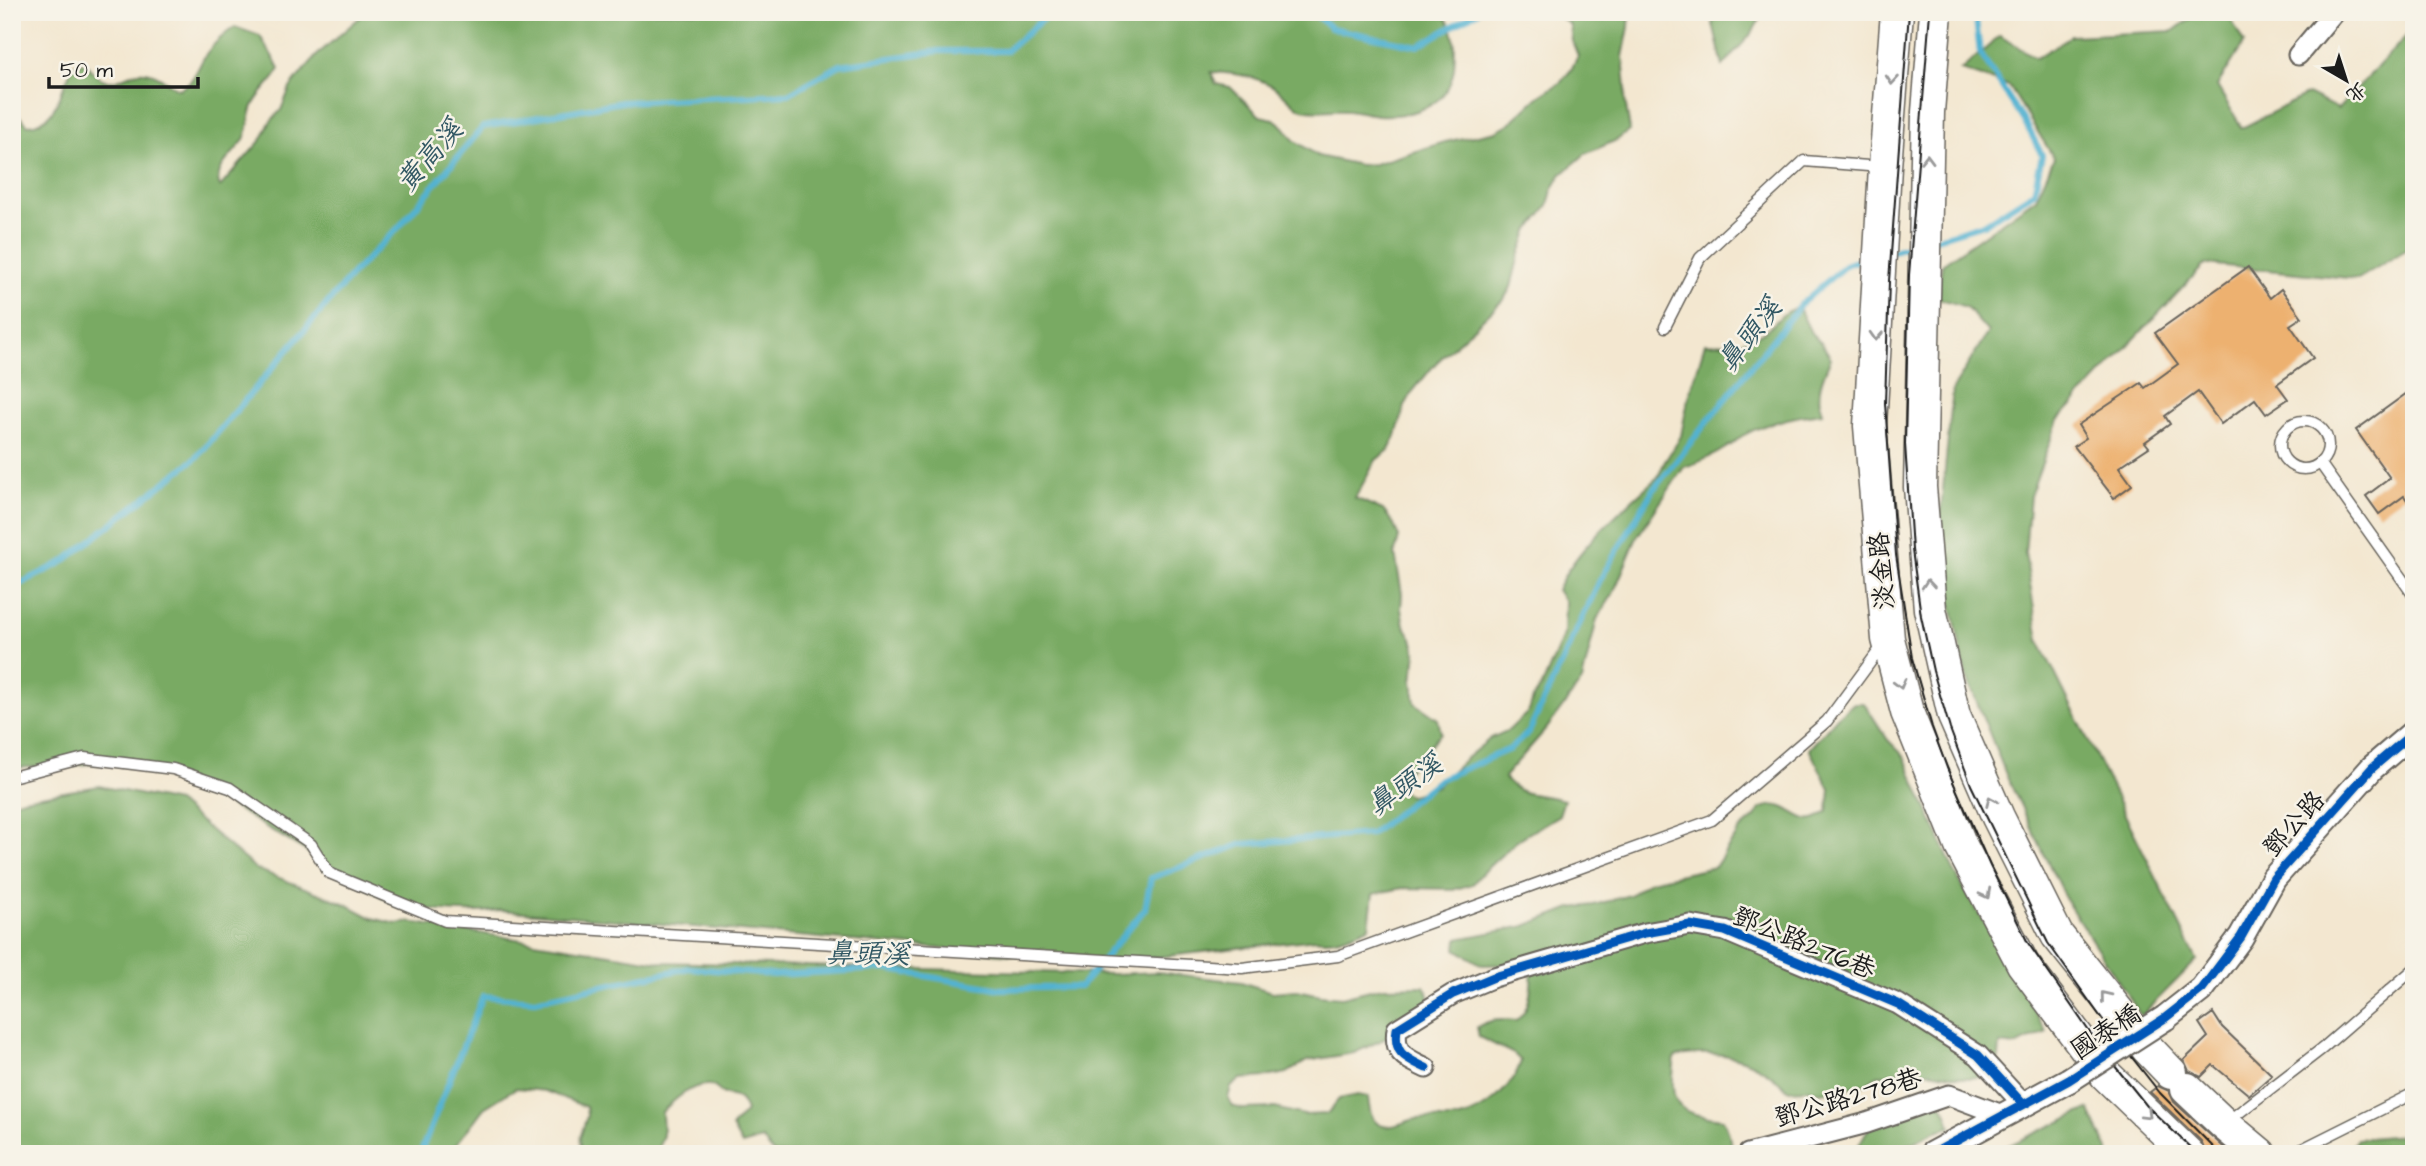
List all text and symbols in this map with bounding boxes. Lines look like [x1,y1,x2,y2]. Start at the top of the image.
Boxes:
scale bar [49,46,198,90]
north arrow [2310,46,2380,116]
text: 50 m [60,56,114,85]
one-way arrow [1885,75,1900,86]
text: 北 [2340,76,2372,109]
water label: 黃高溪 [388,110,474,200]
one-way arrow [1920,154,1935,165]
water label: 鼻頭溪 [1709,288,1792,380]
one-way arrow [1868,331,1883,342]
street label: 淡金路 [1861,531,1903,611]
one-way arrow [1921,578,1936,589]
one-way arrow [1892,678,1906,690]
water label: 鼻頭溪 [1359,744,1452,825]
street label: 鄧公路 [2255,783,2333,865]
one-way arrow [1985,796,1999,808]
one-way arrow [1978,887,1991,899]
street label: 鄧公路276巷 [1727,898,1881,988]
water label: 鼻頭溪 [826,934,912,974]
one-way arrow [2101,992,2114,1004]
street label: 國泰橋 [2063,996,2149,1068]
street label: 鄧公路278巷 [1770,1060,1926,1136]
one-way arrow [2138,1106,2151,1119]

